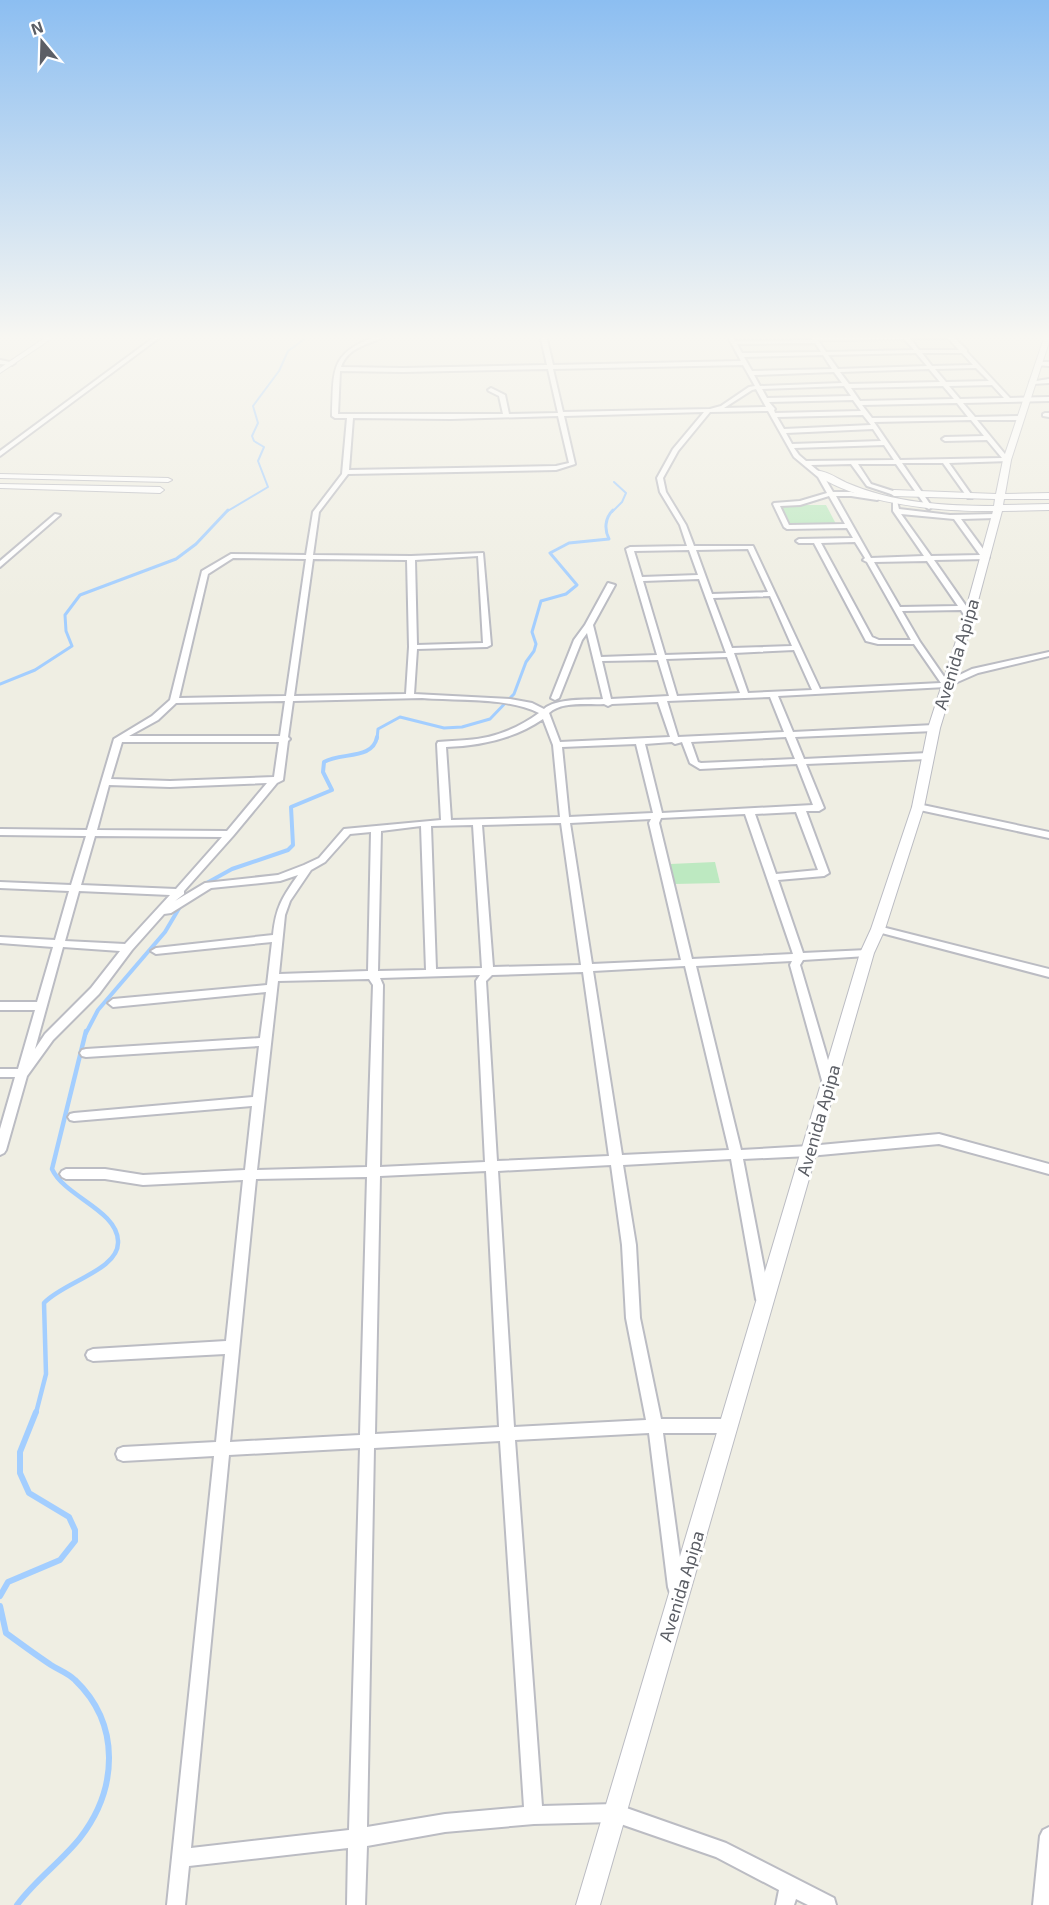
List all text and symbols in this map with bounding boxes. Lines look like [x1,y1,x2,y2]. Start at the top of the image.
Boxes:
north arrow [12,12,72,72]
text: N [28,16,46,38]
street label: Avenida Apipa [929,596,983,712]
street label: Avenida Apipa [792,1062,844,1178]
street label: Avenida Apipa [654,1528,708,1644]

